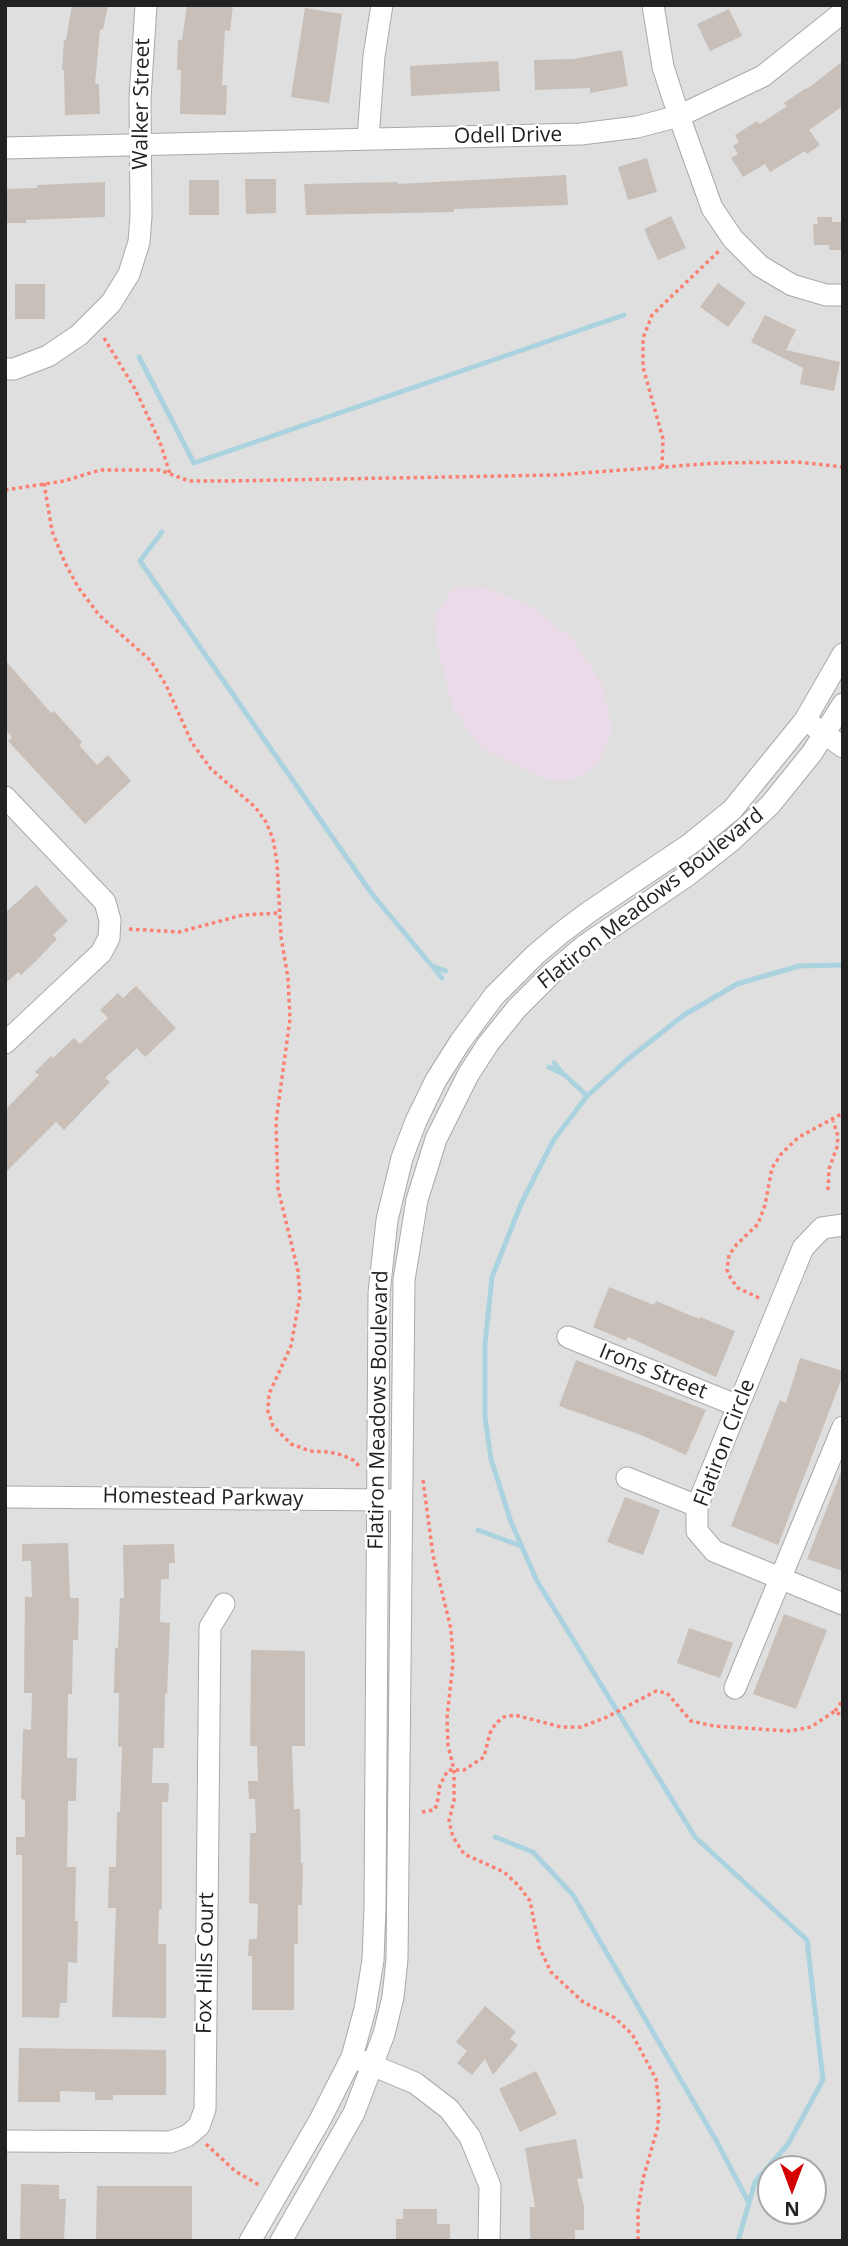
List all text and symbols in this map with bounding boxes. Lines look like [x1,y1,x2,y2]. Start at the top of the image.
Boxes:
street label: Walker Street [128,38,156,170]
street label: Odell Drive [454,122,562,150]
street label: Flatiron Meadows Boulevard [533,803,769,995]
street label: Flatiron Meadows Boulevard [364,1270,394,1550]
street label: Irons Street [595,1339,711,1405]
street label: Flatiron Circle [689,1376,761,1510]
street label: Homestead Parkway [102,1484,304,1512]
street label: Fox Hills Court [192,1892,220,2034]
north arrow [757,2155,827,2225]
text: N [784,2196,800,2222]

